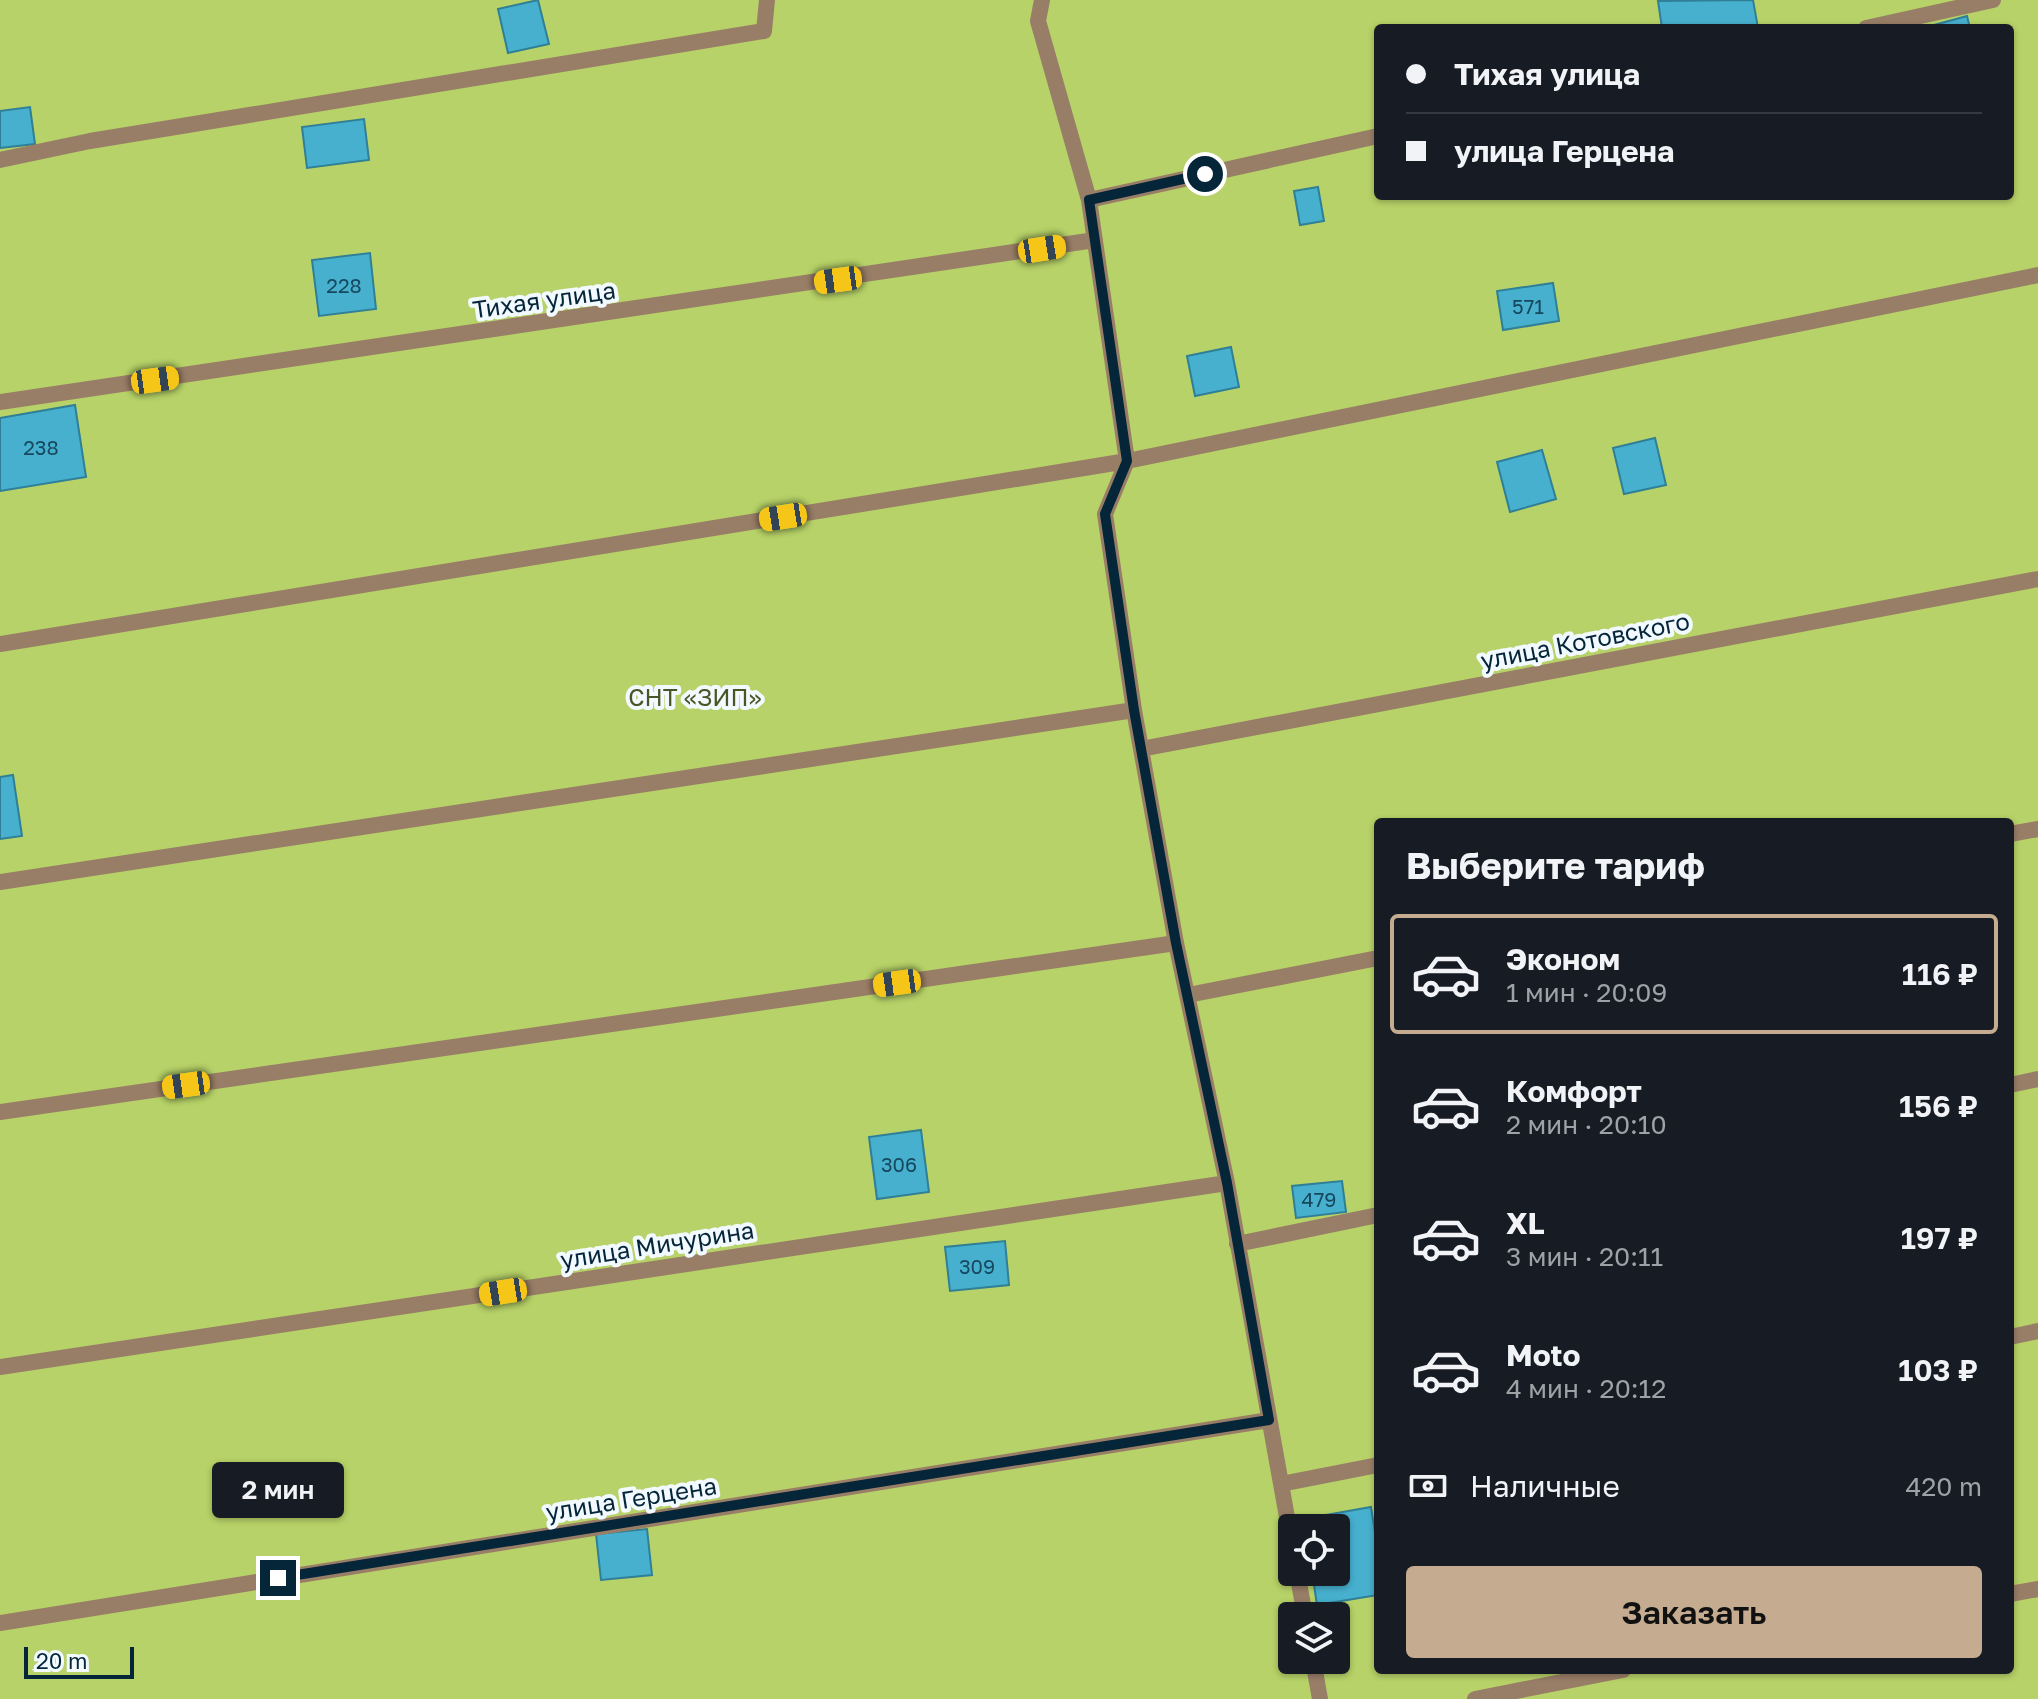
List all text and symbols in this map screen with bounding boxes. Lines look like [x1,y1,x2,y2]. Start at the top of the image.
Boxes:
text: Тихая улица [1454,56,1640,92]
text: улица Герцена [1454,133,1674,169]
route start [1187,156,1223,192]
car [1016,233,1068,265]
car [813,265,863,295]
house number: 228 [326,273,362,297]
street label: Тихая улица [471,275,617,323]
house number: 571 [1512,294,1544,318]
car [130,365,180,395]
house number: 238 [23,435,59,459]
car [757,501,809,533]
street label: улица Котовского [1478,606,1692,674]
park label: СНТ «ЗИП» [628,682,762,711]
text: Выберите тариф [1406,844,1705,887]
icon: car [1410,938,1482,1010]
text: Эконом [1506,941,1620,977]
text: 116 ₽ [1902,956,1978,992]
car [872,968,922,998]
text: 1 мин · 20:09 [1506,977,1667,1008]
car [161,1070,211,1100]
icon: car [1410,1070,1482,1142]
text: Комфорт [1506,1073,1642,1109]
text: 156 ₽ [1899,1088,1978,1124]
text: 2 мин · 20:10 [1506,1109,1667,1140]
house number: 306 [881,1152,917,1176]
house number: 479 [1302,1187,1336,1211]
icon: car [1410,1202,1482,1274]
text: XL [1506,1205,1545,1241]
street label: улица Мичурина [558,1214,756,1274]
text: 197 ₽ [1901,1220,1978,1256]
text: 3 мин · 20:11 [1506,1241,1663,1272]
house number: 309 [959,1254,995,1278]
car [477,1276,529,1308]
icon: car [1410,1334,1482,1406]
text: Moto [1506,1337,1581,1373]
text: 103 ₽ [1898,1352,1978,1388]
text: 4 мин · 20:12 [1506,1373,1666,1404]
callout: 2 мин [212,1462,344,1518]
icon: cash [1406,1464,1450,1508]
text: Наличные [1470,1468,1620,1504]
street label: улица Герцена [543,1470,719,1526]
text: 420 m [1905,1471,1982,1502]
text: 2 мин [242,1474,314,1505]
map controls [1278,1514,1350,1674]
button: locate [1278,1514,1350,1586]
route end [260,1560,296,1596]
button: Заказать [1406,1566,1982,1658]
button: layers [1278,1602,1350,1674]
scale bar [24,1643,134,1679]
text: 20 m [36,1647,87,1674]

